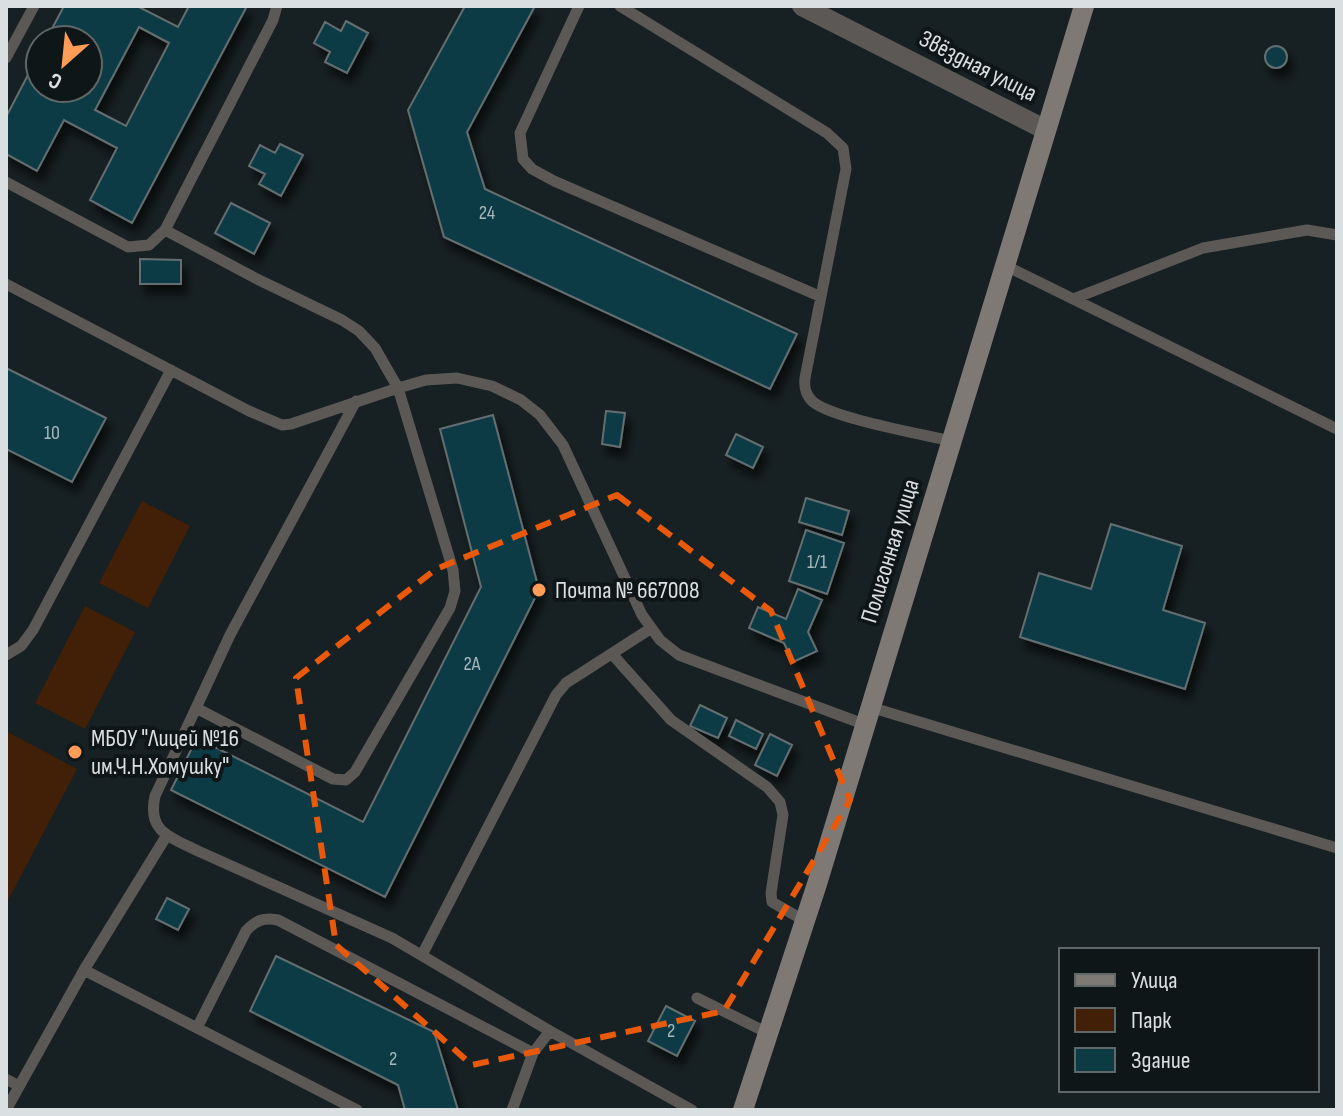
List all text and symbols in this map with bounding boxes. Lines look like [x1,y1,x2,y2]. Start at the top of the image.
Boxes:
north arrow [24,24,104,104]
street label: Звёздная улица [914,24,1042,108]
text: С [44,66,67,95]
house number: 24 [479,201,495,225]
house number: 10 [44,421,60,445]
street label: Полигонная улица [854,476,926,626]
house number: 1/1 [807,550,827,574]
place label: Почта № 667008 [555,576,700,605]
marker: Почта № 667008 [530,581,548,599]
house number: 2А [464,652,481,676]
place label: МБОУ "Лицей №16 им.Ч.Н.Хомушку" [91,724,239,781]
marker: МБОУ "Лицей №16 им.Ч.Н.Хомушку" [66,743,84,761]
legend [1059,948,1319,1092]
text: Улица [1131,966,1177,995]
text: Парк [1131,1006,1172,1035]
house number: 2 [667,1019,675,1043]
text: Здание [1131,1046,1190,1075]
house number: 2 [389,1047,397,1071]

